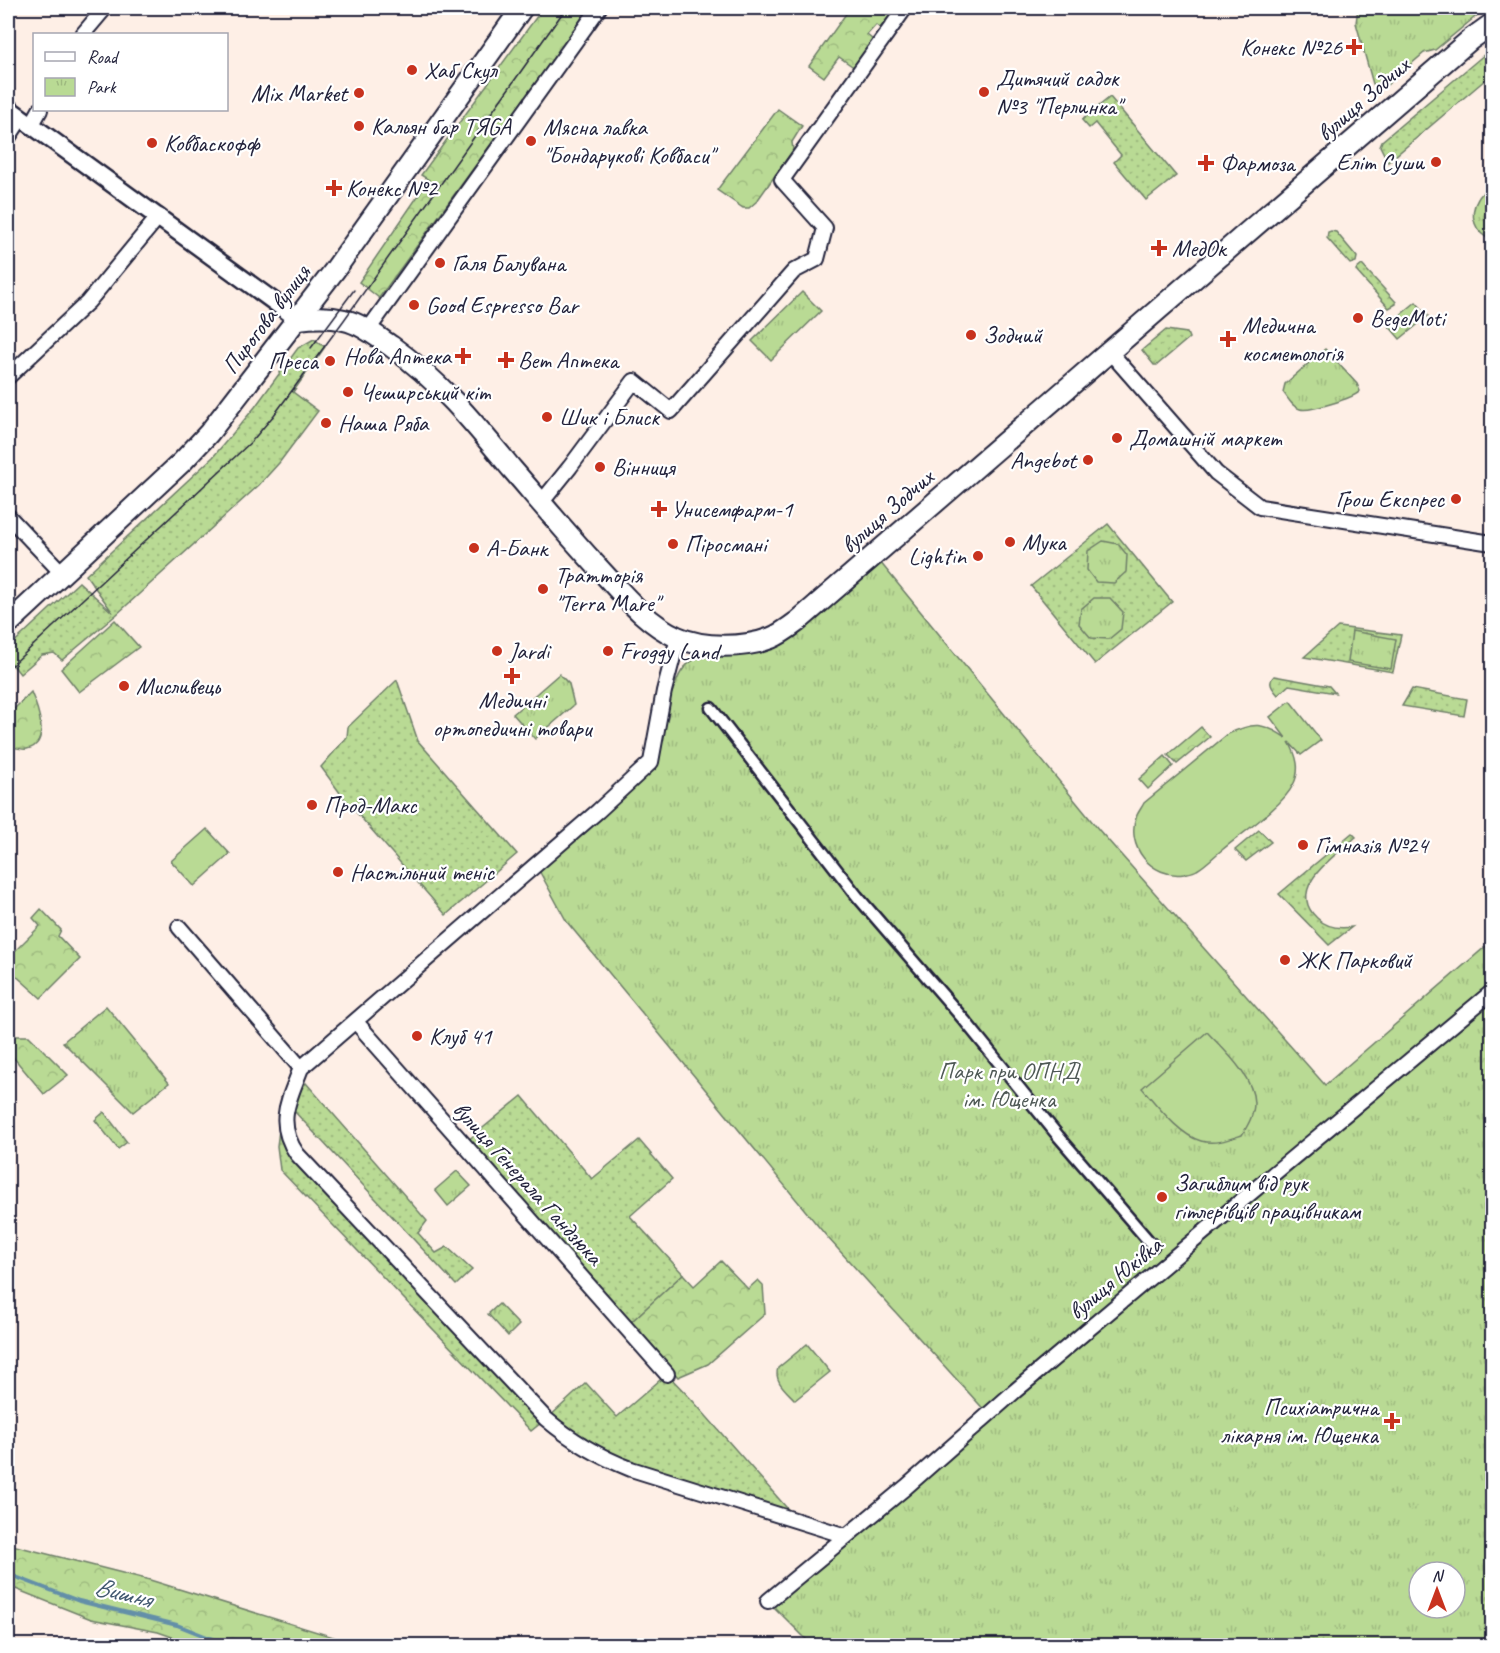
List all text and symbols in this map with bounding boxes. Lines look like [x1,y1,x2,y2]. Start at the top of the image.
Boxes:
place label: Конекс №26 [1240,32,1343,62]
legend [33,33,228,111]
marker: Конекс №26 [1347,40,1361,54]
text: Road [87,46,120,68]
street label: вулиця Зодчих [1310,49,1417,148]
place label: Хаб Скул [424,55,499,85]
marker: Хаб Скул [405,63,419,77]
place label: Дитячий садок №3 "Перлинка" [996,63,1127,121]
text: Park [87,76,117,98]
place label: Mix Market [251,78,349,108]
marker: Дитячий садок №3 "Перлинка" [977,85,991,99]
marker: Mix Market [352,86,366,100]
place label: Кальян бар ТЯGA [371,111,512,141]
place label: Мясна лавка "Бондарукові Ковбаси" [543,112,719,170]
marker: Кальян бар ТЯGA [352,119,366,133]
place label: Ковбаскофф [164,128,261,158]
marker: Мясна лавка "Бондарукові Ковбаси" [524,134,538,148]
marker: Ковбаскофф [145,136,159,150]
place label: Еліт Суши [1337,147,1425,177]
place label: Фармоза [1220,148,1296,178]
marker: Фармоза [1197,154,1215,172]
marker: Еліт Суши [1429,155,1443,169]
place label: Конекс №2 [346,173,439,203]
marker: Конекс №2 [327,181,341,195]
place label: МедОк [1172,233,1228,263]
marker: МедОк [1150,239,1168,257]
place label: Галя Балувана [452,248,567,278]
marker: Галя Балувана [433,256,447,270]
street label: Пирогова вулиця [215,257,318,380]
place label: Good Espresso Bar [426,290,580,320]
marker: Good Espresso Bar [407,298,421,312]
place label: BegeMoti [1370,303,1447,333]
place label: Медична косметологія [1242,310,1344,368]
marker: BegeMoti [1351,311,1365,325]
place label: Зодчий [983,320,1044,350]
marker: Зодчий [964,328,978,342]
marker: Медична косметологія [1219,330,1237,348]
place label: Нова Аптека [344,341,453,371]
place label: Вет Аптека [518,345,620,375]
place label: Преса [269,346,319,376]
marker: Нова Аптека [456,349,470,363]
marker: Вет Аптека [499,353,513,367]
marker: Преса [323,354,337,368]
place label: Чеширський кіт [360,377,491,407]
marker: Чеширський кіт [341,385,355,399]
place label: Шик і Блиск [559,402,661,432]
place label: Наша Ряба [338,408,430,438]
marker: Шик і Блиск [540,410,554,424]
marker: Наша Ряба [319,416,333,430]
place label: Домашній маркет [1129,423,1283,453]
marker: Домашній маркет [1110,431,1124,445]
place label: Angebot [1010,445,1078,475]
place label: Вінниця [612,452,676,482]
marker: Angebot [1081,453,1095,467]
marker: Вінниця [593,460,607,474]
street label: вулиця Зодчих [834,461,941,560]
place label: Грош Експрес [1336,484,1445,514]
marker: Грош Експрес [1449,492,1463,506]
place label: Унисемфарм-1 [671,494,794,524]
marker: Унисемфарм-1 [652,502,666,516]
place label: Мука [1022,527,1067,557]
place label: Піросмані [685,529,769,559]
place label: А-Банк [486,533,549,563]
marker: Мука [1003,535,1017,549]
marker: Піросмані [666,537,680,551]
marker: А-Банк [467,541,481,555]
place label: Lightin [908,541,967,571]
marker: Lightin [971,549,985,563]
place label: Тратторія "Terra Mare" [555,560,665,618]
marker: Тратторія "Terra Mare" [536,582,550,596]
place label: Jardi [508,636,552,666]
place label: Froggy Land [620,636,722,666]
marker: Jardi [490,644,504,658]
marker: Froggy Land [601,644,615,658]
marker: Медичні ортопедичні товари [505,669,519,683]
place label: Мисливець [136,671,221,701]
marker: Мисливець [117,679,131,693]
place label: Медичні ортопедичні товари [433,685,594,743]
place label: Прод-Макс [324,790,418,820]
marker: Прод-Макс [305,798,319,812]
place label: Гімназія №24 [1315,830,1430,860]
marker: Гімназія №24 [1296,838,1310,852]
place label: Настільний теніс [350,857,495,887]
marker: Настільний теніс [331,865,345,879]
place label: ЖК Парковий [1297,945,1414,975]
marker: ЖК Парковий [1278,953,1292,967]
place label: Клуб 41 [429,1021,493,1051]
marker: Клуб 41 [410,1029,424,1043]
park label: Парк при ОПНД ім. Ющенка [939,1056,1081,1114]
street label: вулиця Генерала Гандзюка [446,1095,611,1272]
place label: Загиблим від рук гітлерівців працівникам [1174,1168,1362,1226]
marker: Загиблим від рук гітлерівців працівникам [1155,1190,1169,1204]
street label: вулиця Юківка [1062,1229,1169,1326]
place label: Психіатрична лікарня ім. Ющенка [1221,1392,1380,1450]
marker: Психіатрична лікарня ім. Ющенка [1383,1412,1401,1430]
north arrow [1407,1560,1467,1620]
text: N [1432,1566,1445,1586]
water label: Вишня [91,1570,158,1616]

